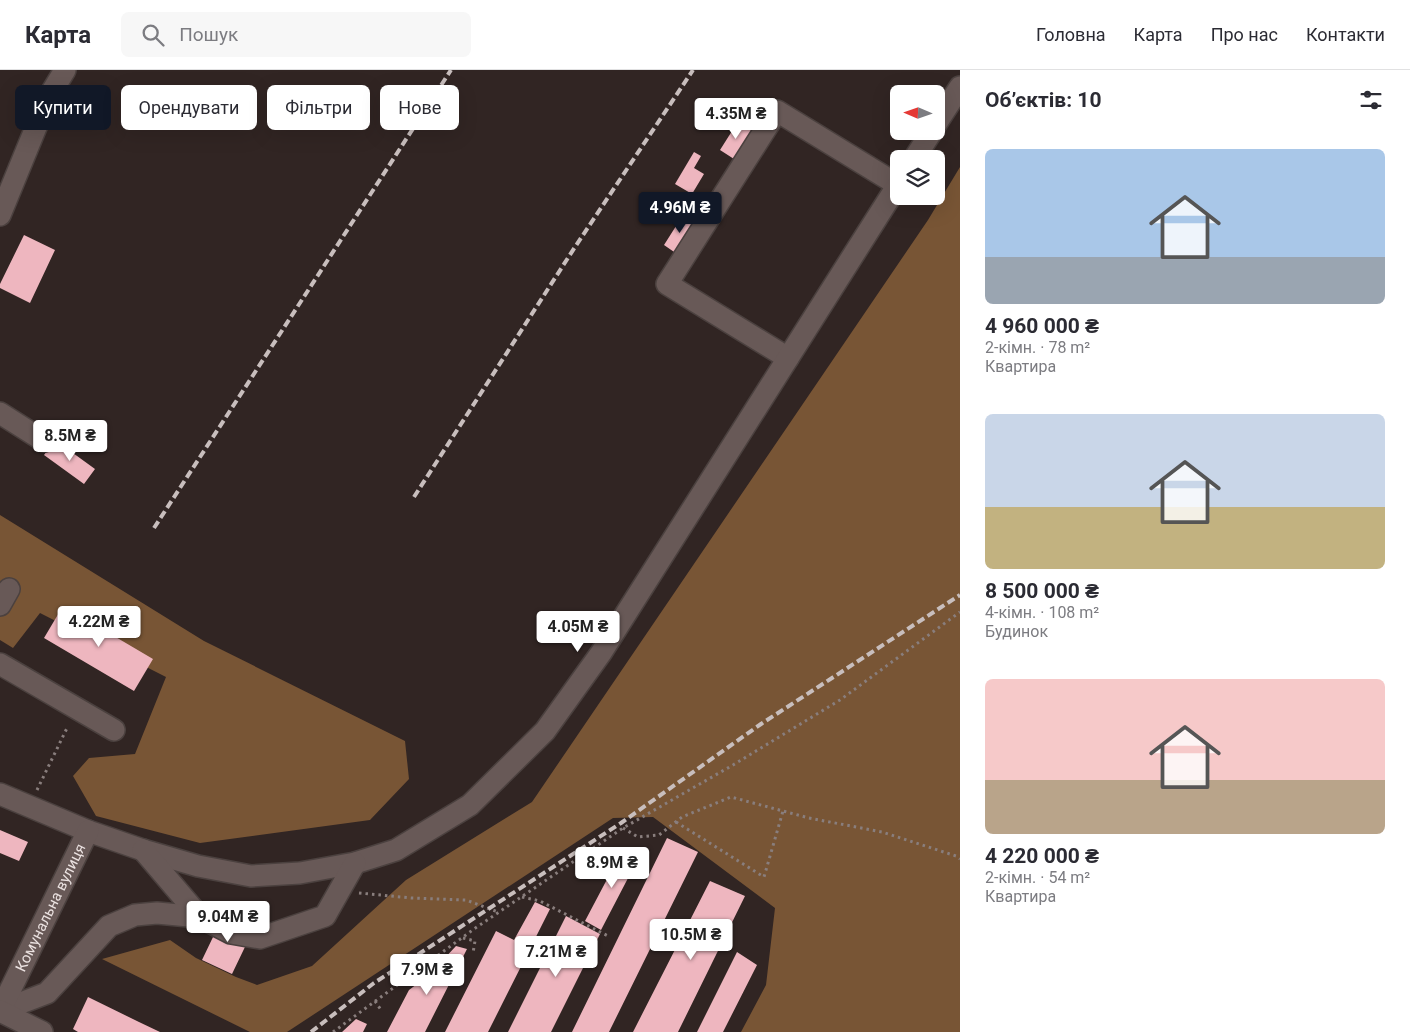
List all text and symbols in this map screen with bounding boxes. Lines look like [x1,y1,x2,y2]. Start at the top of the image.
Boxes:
search box [121,12,471,57]
text: Карта [25,21,91,49]
icon: search [139,21,167,49]
text: Пошук [179,23,238,46]
text: Головна [1036,24,1106,45]
text: Карта [1134,24,1183,45]
text: Про нас [1211,24,1278,45]
text: Контакти [1306,24,1385,45]
chip: Купити [15,85,111,130]
chip: Орендувати [121,85,257,130]
chip: Фільтри [267,85,370,130]
chip: Нове [380,85,459,130]
north arrow [890,85,945,140]
map controls [890,85,945,205]
icon: filters [1357,86,1385,114]
text: Об’єктів: 10 [985,88,1101,112]
pin: 4.35M ₴ [690,98,782,140]
text: 4.35M ₴ [706,104,766,123]
button: layers [890,150,945,205]
icon: home [1140,182,1230,272]
pin: 4.96M ₴ [634,191,726,234]
text: 4.96M ₴ [650,198,710,217]
text: 4 960 000 ₴ [985,314,1099,338]
text: 2-кімн. · 78 m² [985,338,1090,357]
text: Квартира [985,357,1056,376]
pin: 8.5M ₴ [29,420,111,462]
text: 8.5M ₴ [44,426,96,445]
icon: home [1140,447,1230,537]
text: 8 500 000 ₴ [985,579,1099,603]
text: 4-кімн. · 108 m² [985,603,1099,622]
pin: 4.22M ₴ [53,606,145,648]
pin: 4.05M ₴ [532,610,624,653]
text: 4.22M ₴ [69,612,129,631]
text: 4.05M ₴ [548,617,608,636]
text: Будинок [985,622,1048,641]
icon: home [1140,712,1230,802]
street label: Комунальна вулиця [12,841,89,975]
text: 4 220 000 ₴ [985,844,1099,868]
pin: 8.9M ₴ [571,846,653,889]
text: 8.9M ₴ [586,853,638,872]
text: 2-кімн. · 54 m² [985,868,1090,887]
text: Квартира [985,887,1056,906]
pin: 9.04M ₴ [182,900,274,943]
text: 9.04M ₴ [198,907,258,926]
pin: 10.5M ₴ [645,918,737,961]
text: 10.5M ₴ [661,925,721,944]
pin: 7.21M ₴ [510,936,602,978]
text: 7.21M ₴ [526,942,586,961]
pin: 7.9M ₴ [386,954,468,996]
text: 7.9M ₴ [401,960,453,979]

